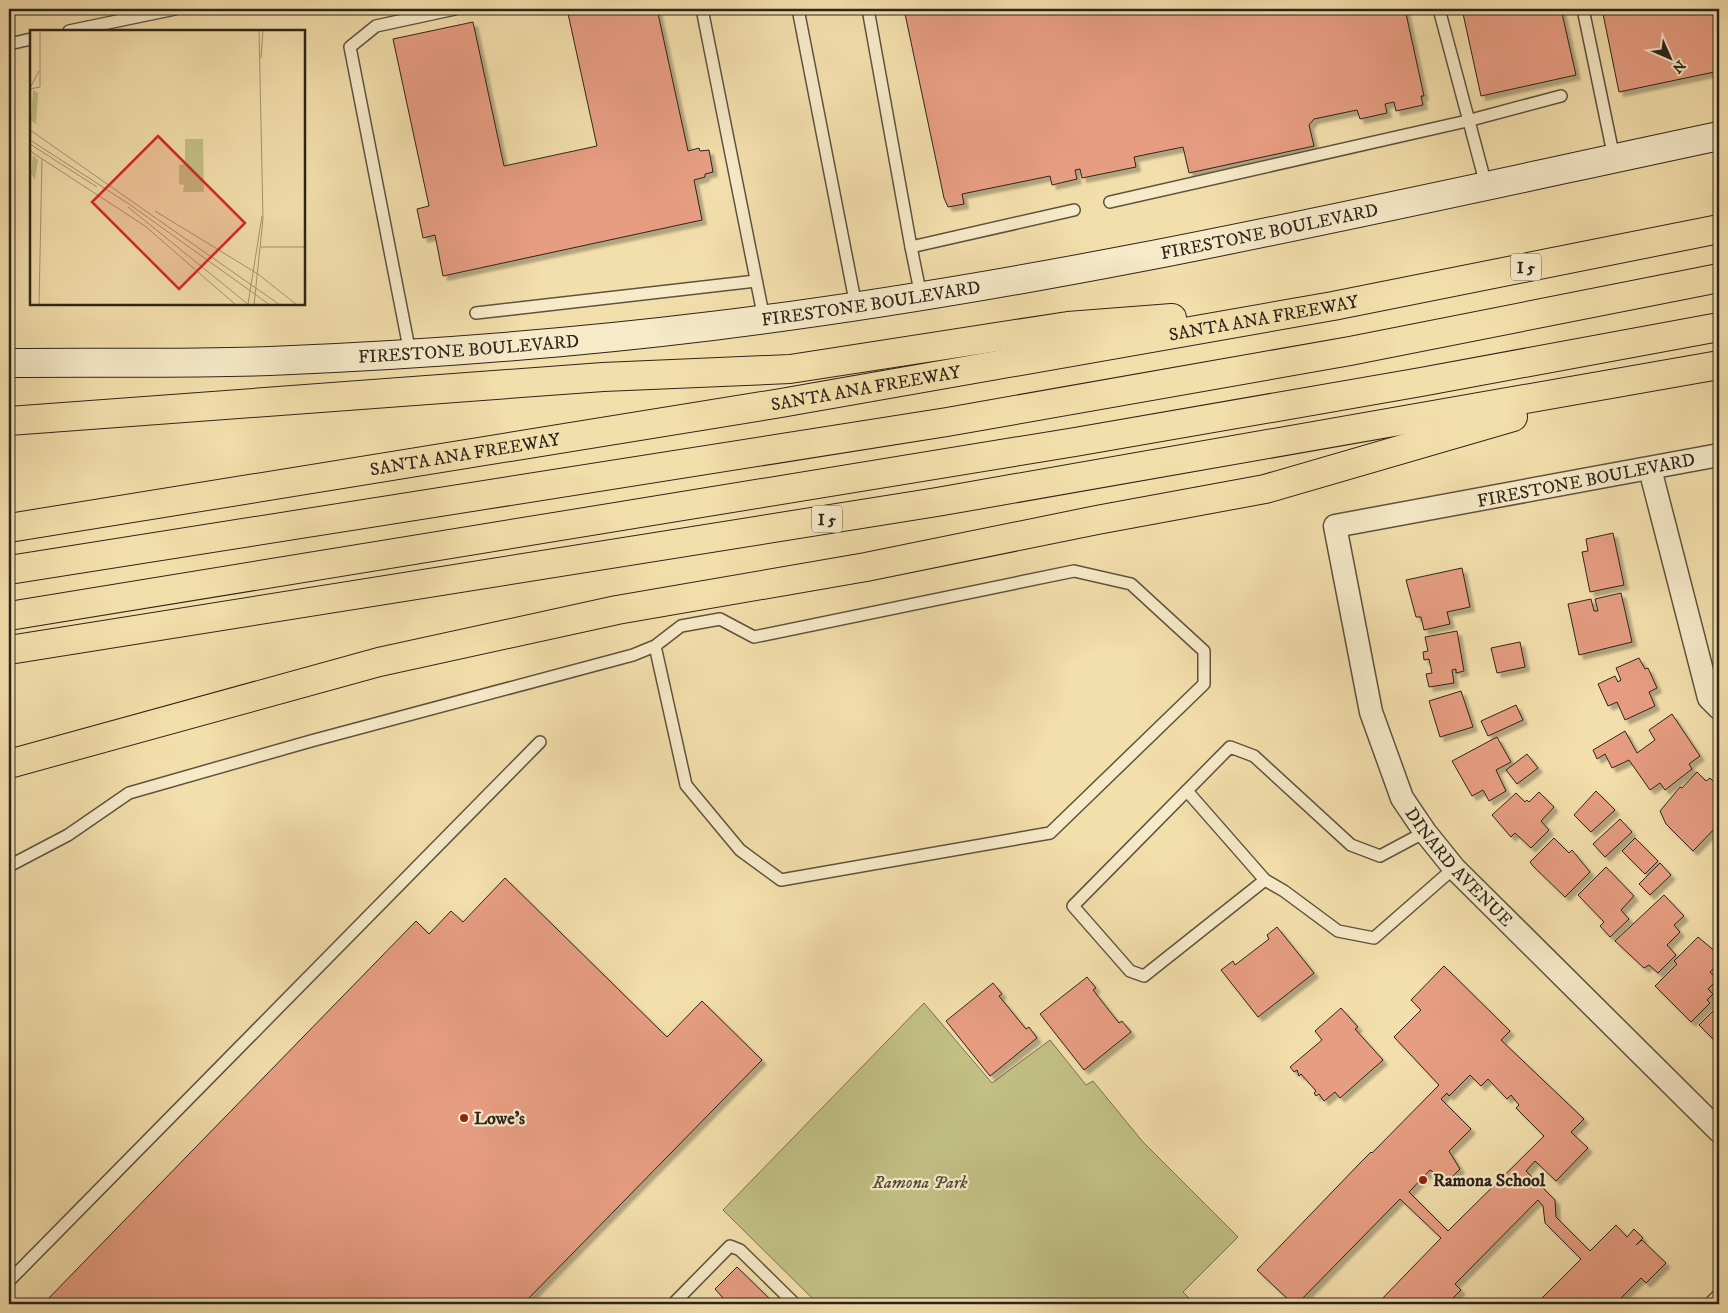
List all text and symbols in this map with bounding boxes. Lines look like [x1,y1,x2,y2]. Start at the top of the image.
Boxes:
inset map [30,30,305,305]
north arrow [1646,32,1696,82]
text: N [1668,56,1689,77]
street label: FIRESTONE BOULEVARD [1159,199,1380,265]
road number: I 5 [1511,253,1541,280]
street label: FIRESTONE BOULEVARD [760,277,982,332]
street label: SANTA ANA FREEWAY [1167,291,1361,347]
street label: FIRESTONE BOULEVARD [358,330,580,369]
street label: SANTA ANA FREEWAY [769,362,963,416]
street label: SANTA ANA FREEWAY [369,429,563,481]
street label: FIRESTONE BOULEVARD [1475,449,1697,513]
road number: I 5 [812,506,842,532]
street label: DINARD AVENUE [1400,804,1517,932]
place label: Lowe's [474,1108,525,1130]
marker: Lowe's [458,1112,470,1124]
place label: Ramona School [1433,1170,1546,1192]
park label: Ramona Park [871,1172,968,1194]
marker: Ramona School [1417,1174,1429,1186]

